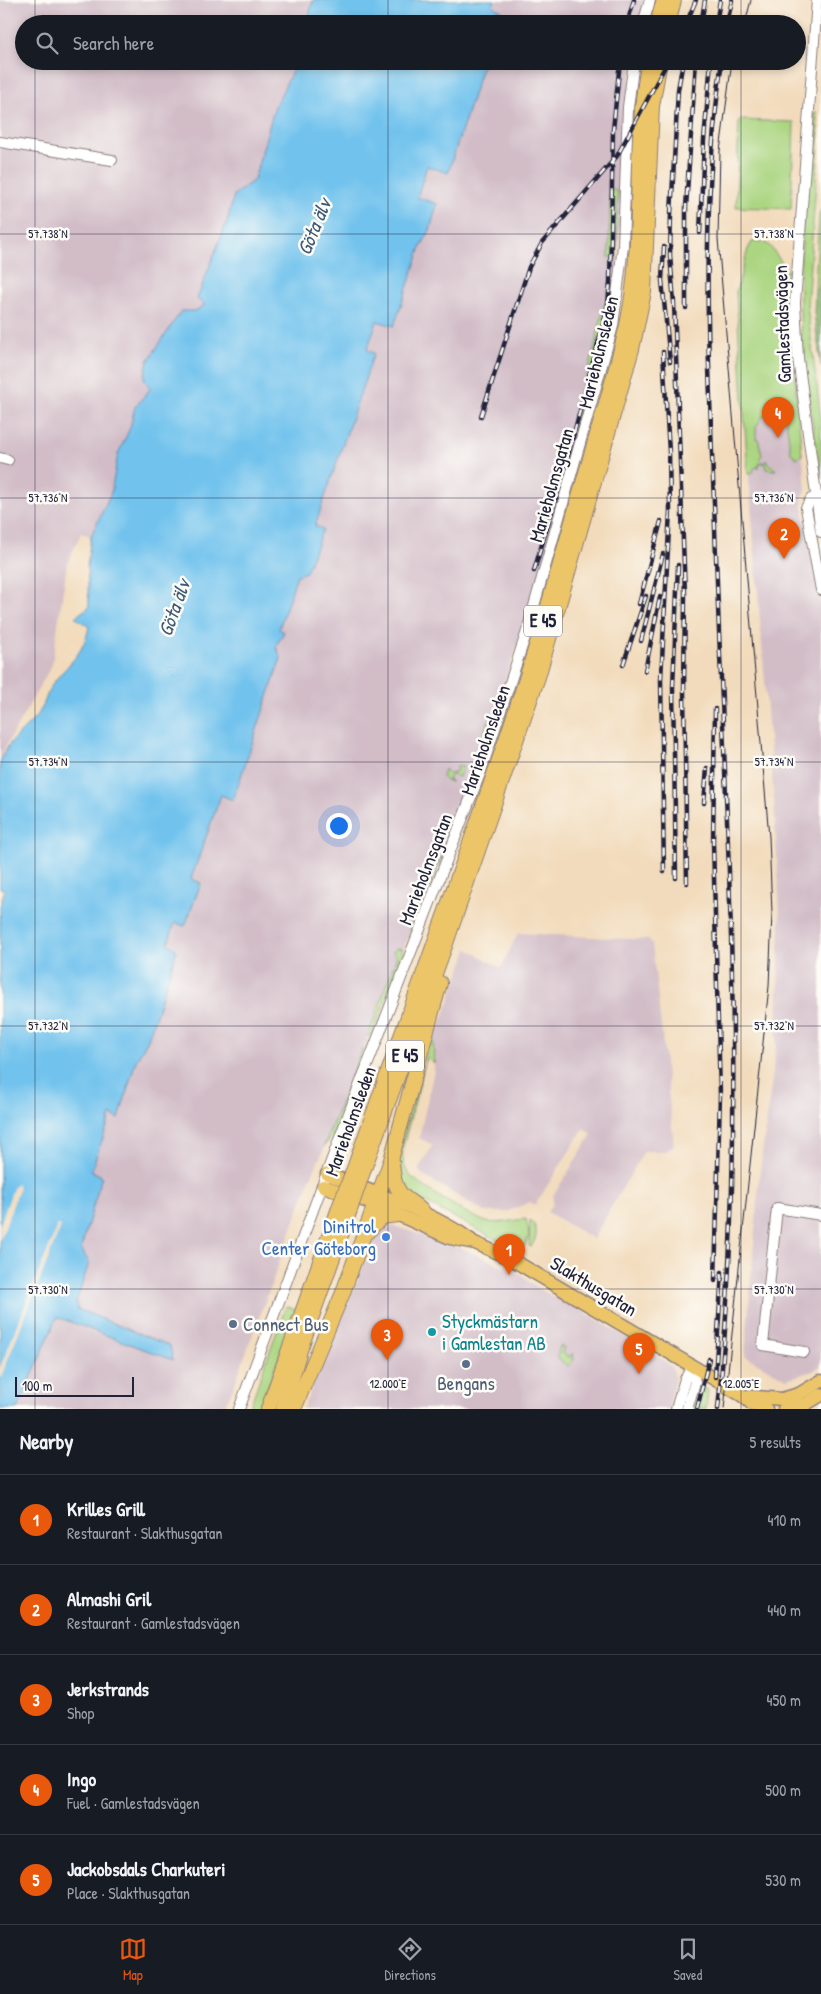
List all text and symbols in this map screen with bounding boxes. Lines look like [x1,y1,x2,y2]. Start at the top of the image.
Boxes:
search box [15,15,806,70]
icon: search [33,29,61,57]
text: Search here [73,30,154,56]
water label: Göta älv [290,192,338,259]
text: 57.738°N [28,225,68,242]
text: 57.738°N [754,225,794,242]
street label: Gamlestadsvägen [767,265,797,383]
street label: Marieholmsleden [571,293,625,411]
pin: 4 [762,397,794,438]
street label: Marieholmsgatan [522,425,580,545]
text: 57.736°N [29,489,67,506]
text: 57.736°N [755,489,793,506]
pin: 2 [768,518,800,559]
water label: Göta älv [151,573,197,640]
road number: E 45 [524,606,562,636]
street label: Marieholmsleden [454,681,516,799]
text: 57.734°N [29,753,67,770]
text: 57.734°N [755,753,793,770]
street label: Marieholmsgatan [392,810,458,928]
your location [326,813,352,839]
text: 57.732°N [28,1017,68,1034]
text: 57.732°N [754,1017,794,1034]
road number: E 45 [386,1040,424,1072]
street label: Marieholmsleden [318,1063,382,1179]
place label: Dinitrol Center Göteborg [262,1213,377,1261]
marker: Dinitrol Center Göteborg [380,1231,392,1243]
pin: 1 [493,1234,525,1275]
street label: Slakthusgatan [546,1250,642,1322]
text: 57.730°N [28,1281,68,1298]
text: 57.730°N [754,1281,794,1298]
place label: Styckmästarn i Gamlestan AB [442,1308,546,1356]
place label: Connect Bus [243,1311,329,1337]
marker: Connect Bus [227,1318,239,1330]
pin: 3 [371,1319,403,1360]
marker: Styckmästarn i Gamlestan AB [426,1326,438,1338]
pin: 5 [623,1333,655,1374]
marker: Bengans [460,1358,472,1370]
place label: Bengans [437,1370,495,1396]
scale bar [15,1374,134,1397]
text: 12.000°E [370,1375,407,1392]
text: 12.005°E [723,1375,760,1392]
text: 100 m [22,1376,52,1395]
text: Nearby [20,1427,73,1456]
text: 5 results [750,1431,801,1453]
text: Krilles Grill [67,1496,145,1522]
text: 1 [33,1509,39,1531]
text: 410 m [767,1509,801,1531]
text: Restaurant · Slakthusgatan [67,1522,222,1544]
text: Almashi Gril [67,1586,151,1612]
text: 2 [32,1599,40,1621]
text: 440 m [767,1599,801,1621]
text: Restaurant · Gamlestadsvägen [67,1612,240,1634]
text: Jerkstrands [67,1676,149,1702]
text: 3 [32,1689,40,1711]
text: 450 m [767,1689,801,1711]
text: Shop [67,1702,94,1724]
text: Ingo [67,1766,96,1792]
text: 4 [33,1779,39,1801]
text: 500 m [765,1779,801,1801]
text: Fuel · Gamlestadsvägen [67,1792,200,1814]
text: Jackobsdals Charkuteri [67,1856,225,1882]
text: 5 [33,1869,39,1891]
text: 530 m [765,1869,801,1891]
text: Place · Slakthusgatan [67,1882,190,1904]
tab: Map [119,1935,147,1984]
tab: Directions [384,1935,436,1984]
tab: Saved [674,1935,702,1984]

